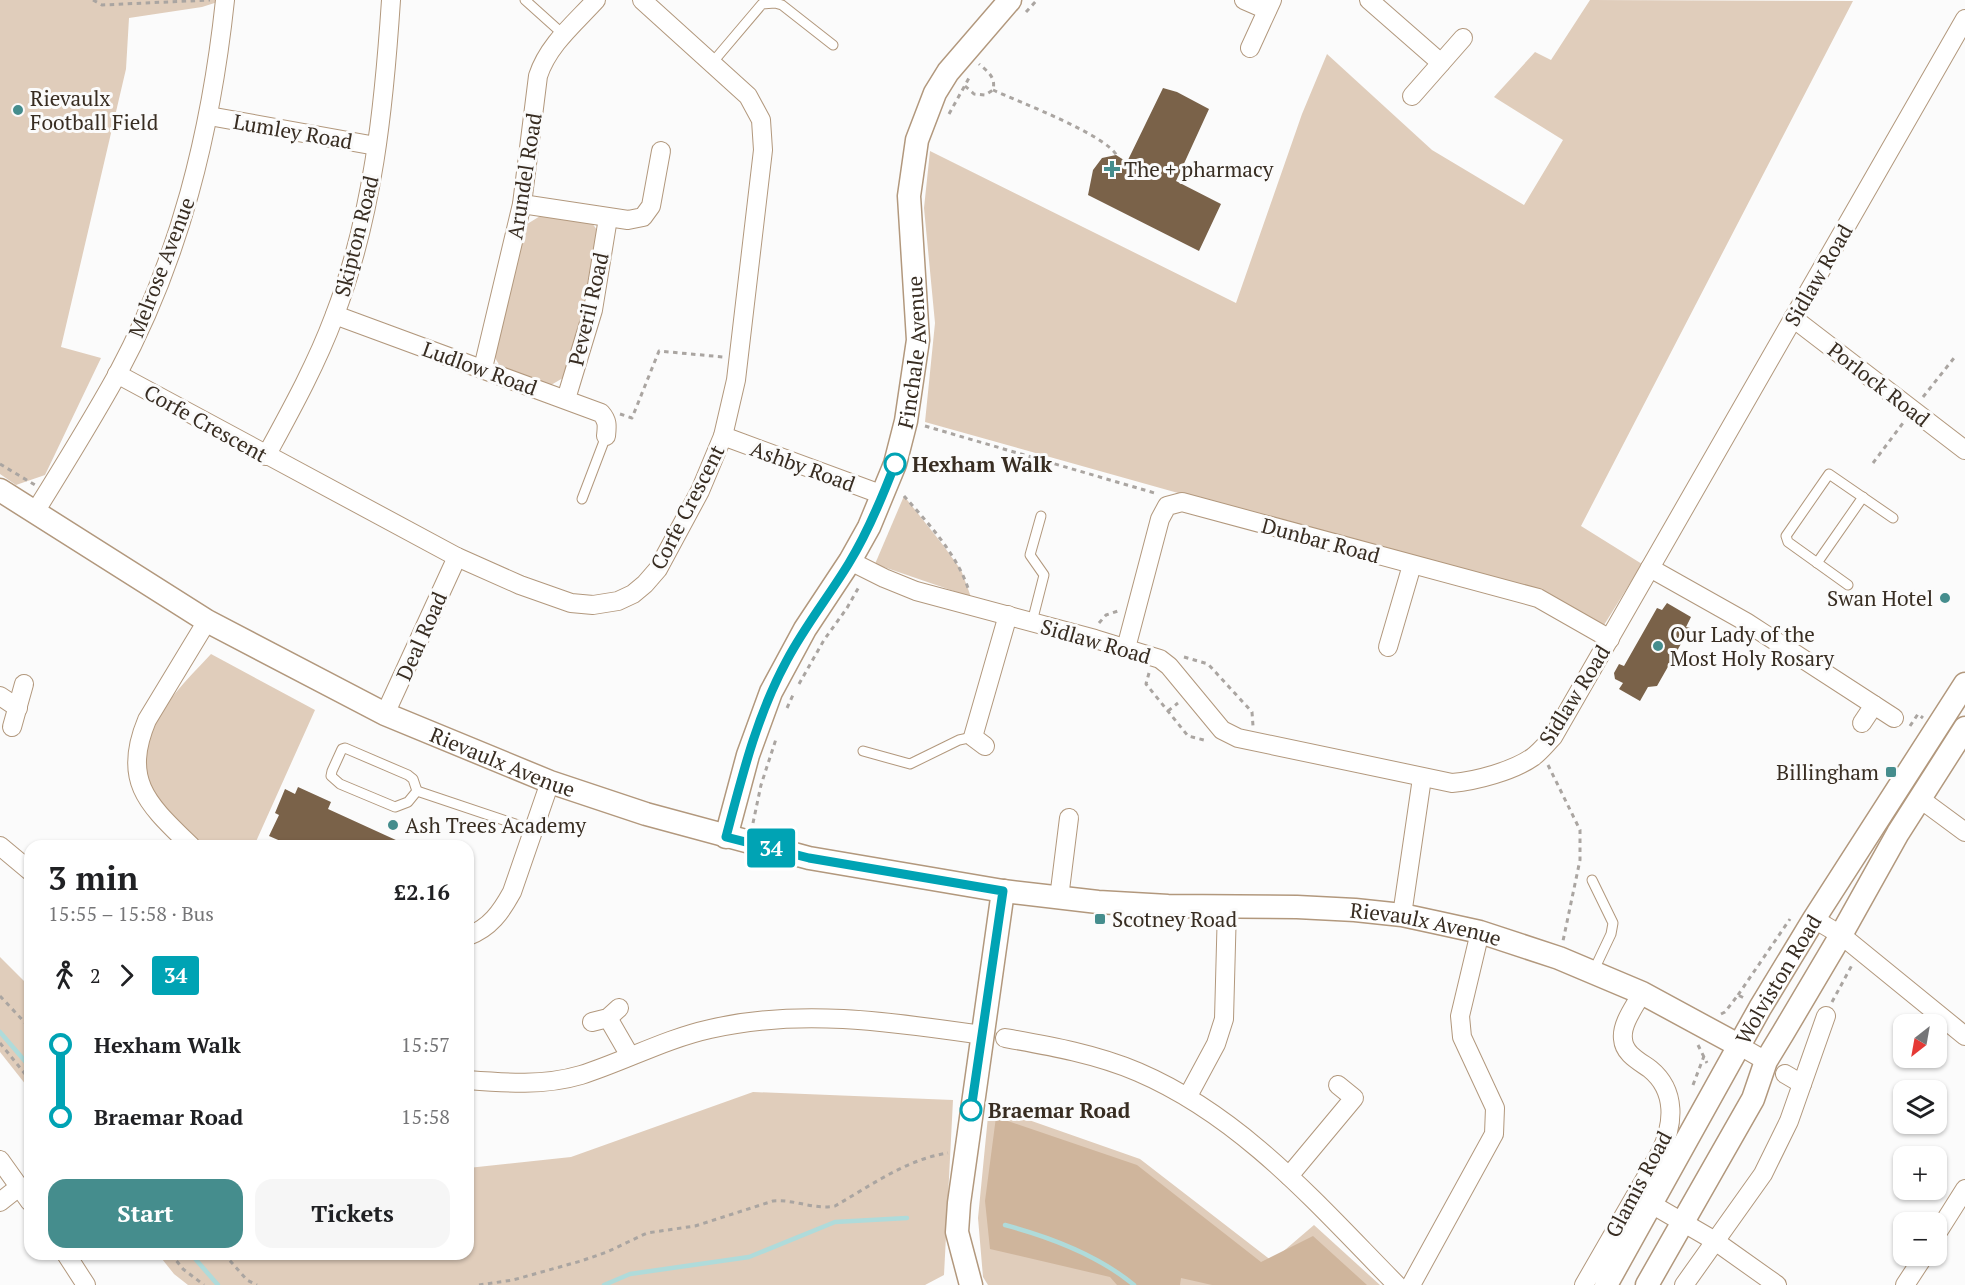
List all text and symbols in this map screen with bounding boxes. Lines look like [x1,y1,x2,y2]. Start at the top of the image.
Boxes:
place label: Rievaulx Football Field [30,84,159,136]
marker: Rievaulx Football Field [11,103,25,117]
street label: Lumley Road [231,107,355,155]
street label: Arundel Road [500,111,548,241]
place label: The + pharmacy [1124,155,1274,183]
marker: The + pharmacy [1105,162,1119,176]
street label: Skipton Road [327,172,385,299]
street label: Melrose Avenue [121,193,201,341]
street label: Sidlaw Road [1778,219,1859,331]
street label: Peveril Road [561,249,615,368]
street label: Finchale Avenue [891,275,932,432]
street label: Ludlow Road [419,334,542,402]
street label: Porlock Road [1822,335,1936,433]
street label: Corfe Crescent [139,378,273,468]
street label: Ashby Road [747,434,860,498]
street label: Corfe Crescent [644,440,731,574]
place label: Hexham Walk [912,450,1053,478]
marker: Hexham Walk [884,453,906,475]
street label: Dunbar Road [1259,511,1384,569]
place label: Swan Hotel [1827,584,1933,612]
street label: Deal Road [389,587,453,685]
marker: Swan Hotel [1938,591,1952,605]
street label: Sidlaw Road [1038,612,1155,670]
place label: Our Lady of the Most Holy Rosary [1670,620,1834,672]
street label: Sidlaw Road [1532,639,1616,751]
marker: Our Lady of the Most Holy Rosary [1651,639,1665,653]
street label: Rievaulx Avenue [426,720,579,803]
place label: Billingham [1776,758,1879,786]
marker: Billingham [1884,765,1898,779]
place label: Ash Trees Academy [405,811,587,839]
marker: Ash Trees Academy [386,818,400,832]
line badge: 34 [744,828,798,868]
text: 34 [759,834,783,862]
text: 3 min [48,856,138,899]
text: £2.16 [394,877,450,906]
street label: Rievaulx Avenue [1349,896,1505,952]
text: 15:55 – 15:58 · Bus [48,900,214,927]
place label: Scotney Road [1112,905,1237,933]
street label: Wolviston Road [1729,909,1828,1049]
marker: Scotney Road [1093,912,1107,926]
icon: walk [48,959,81,992]
icon: forward [110,959,143,992]
text: 34 [164,961,187,989]
text: 2 [90,962,101,989]
north arrow [1893,1014,1947,1068]
map controls [1893,1014,1947,1266]
text: Hexham Walk [94,1030,241,1059]
text: 15:57 [401,1031,450,1058]
button: layers [1893,1080,1947,1134]
place label: Braemar Road [988,1096,1131,1124]
marker: Braemar Road [960,1099,982,1121]
text: Braemar Road [94,1102,243,1131]
text: 15:58 [401,1103,450,1130]
street label: Glamis Road [1598,1126,1678,1242]
button: + [1893,1146,1947,1200]
button: Start [48,1179,243,1248]
button: Tickets [255,1179,450,1248]
button: − [1893,1212,1947,1266]

